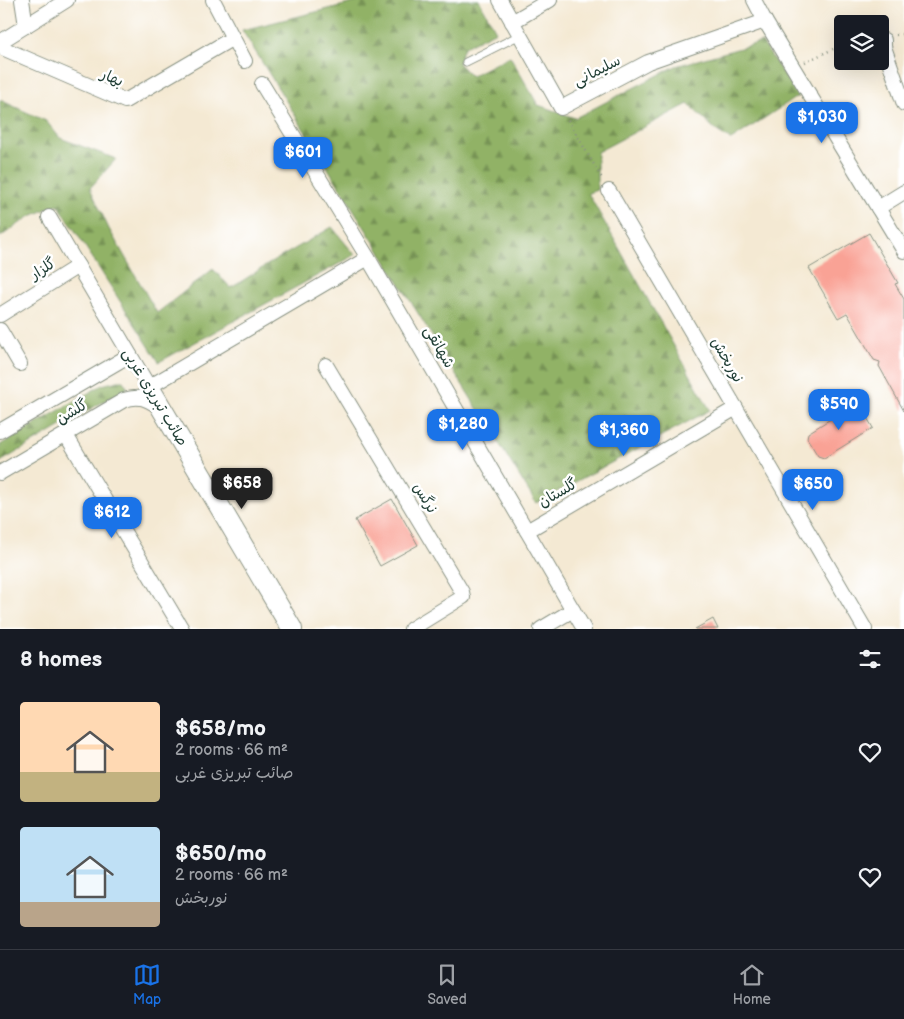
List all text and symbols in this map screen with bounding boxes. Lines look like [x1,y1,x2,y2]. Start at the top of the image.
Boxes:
map controls [834,15,889,70]
button: layers [834,15,889,70]
street label: سلیمانی [570,51,624,91]
street label: بهار [97,64,126,91]
pin: $1,030 [781,102,863,144]
text: $1,030 [797,108,847,127]
pin: $601 [273,136,333,179]
text: $601 [285,143,321,162]
street label: گلزار [26,254,59,285]
street label: شهانقی [419,322,459,372]
street label: نوربخش [706,334,748,386]
street label: صائب تبریزی غربی [118,345,192,449]
pin: $590 [809,388,869,431]
street label: گلشن [53,395,91,429]
text: $590 [819,395,859,414]
pin: $1,280 [422,408,504,451]
pin: $1,360 [583,414,665,457]
text: $1,280 [438,415,488,434]
text: $1,360 [599,421,649,440]
pin: $658 [212,468,272,510]
pin: $650 [783,468,843,511]
text: $658 [222,474,262,493]
street label: گلستان [535,474,581,512]
text: $650 [793,475,833,494]
street label: نرگس [409,479,441,517]
pin: $612 [82,496,142,539]
text: $612 [94,503,130,522]
icon: filters [856,645,884,673]
text: 8 homes [20,647,102,672]
text: $658/mo [175,716,266,741]
icon: home [60,722,120,782]
icon: heart [856,738,884,766]
text: 2 rooms · 66 m² [175,741,288,760]
text: صائب تبریزی غربی [175,764,293,783]
text: $650/mo [175,841,266,866]
icon: home [60,847,120,907]
icon: heart [856,863,884,891]
text: 2 rooms · 66 m² [175,866,288,885]
text: نوربخش [175,889,228,908]
tab: Map [133,961,161,1008]
tab: Saved [427,961,467,1008]
tab: Home [733,961,771,1008]

